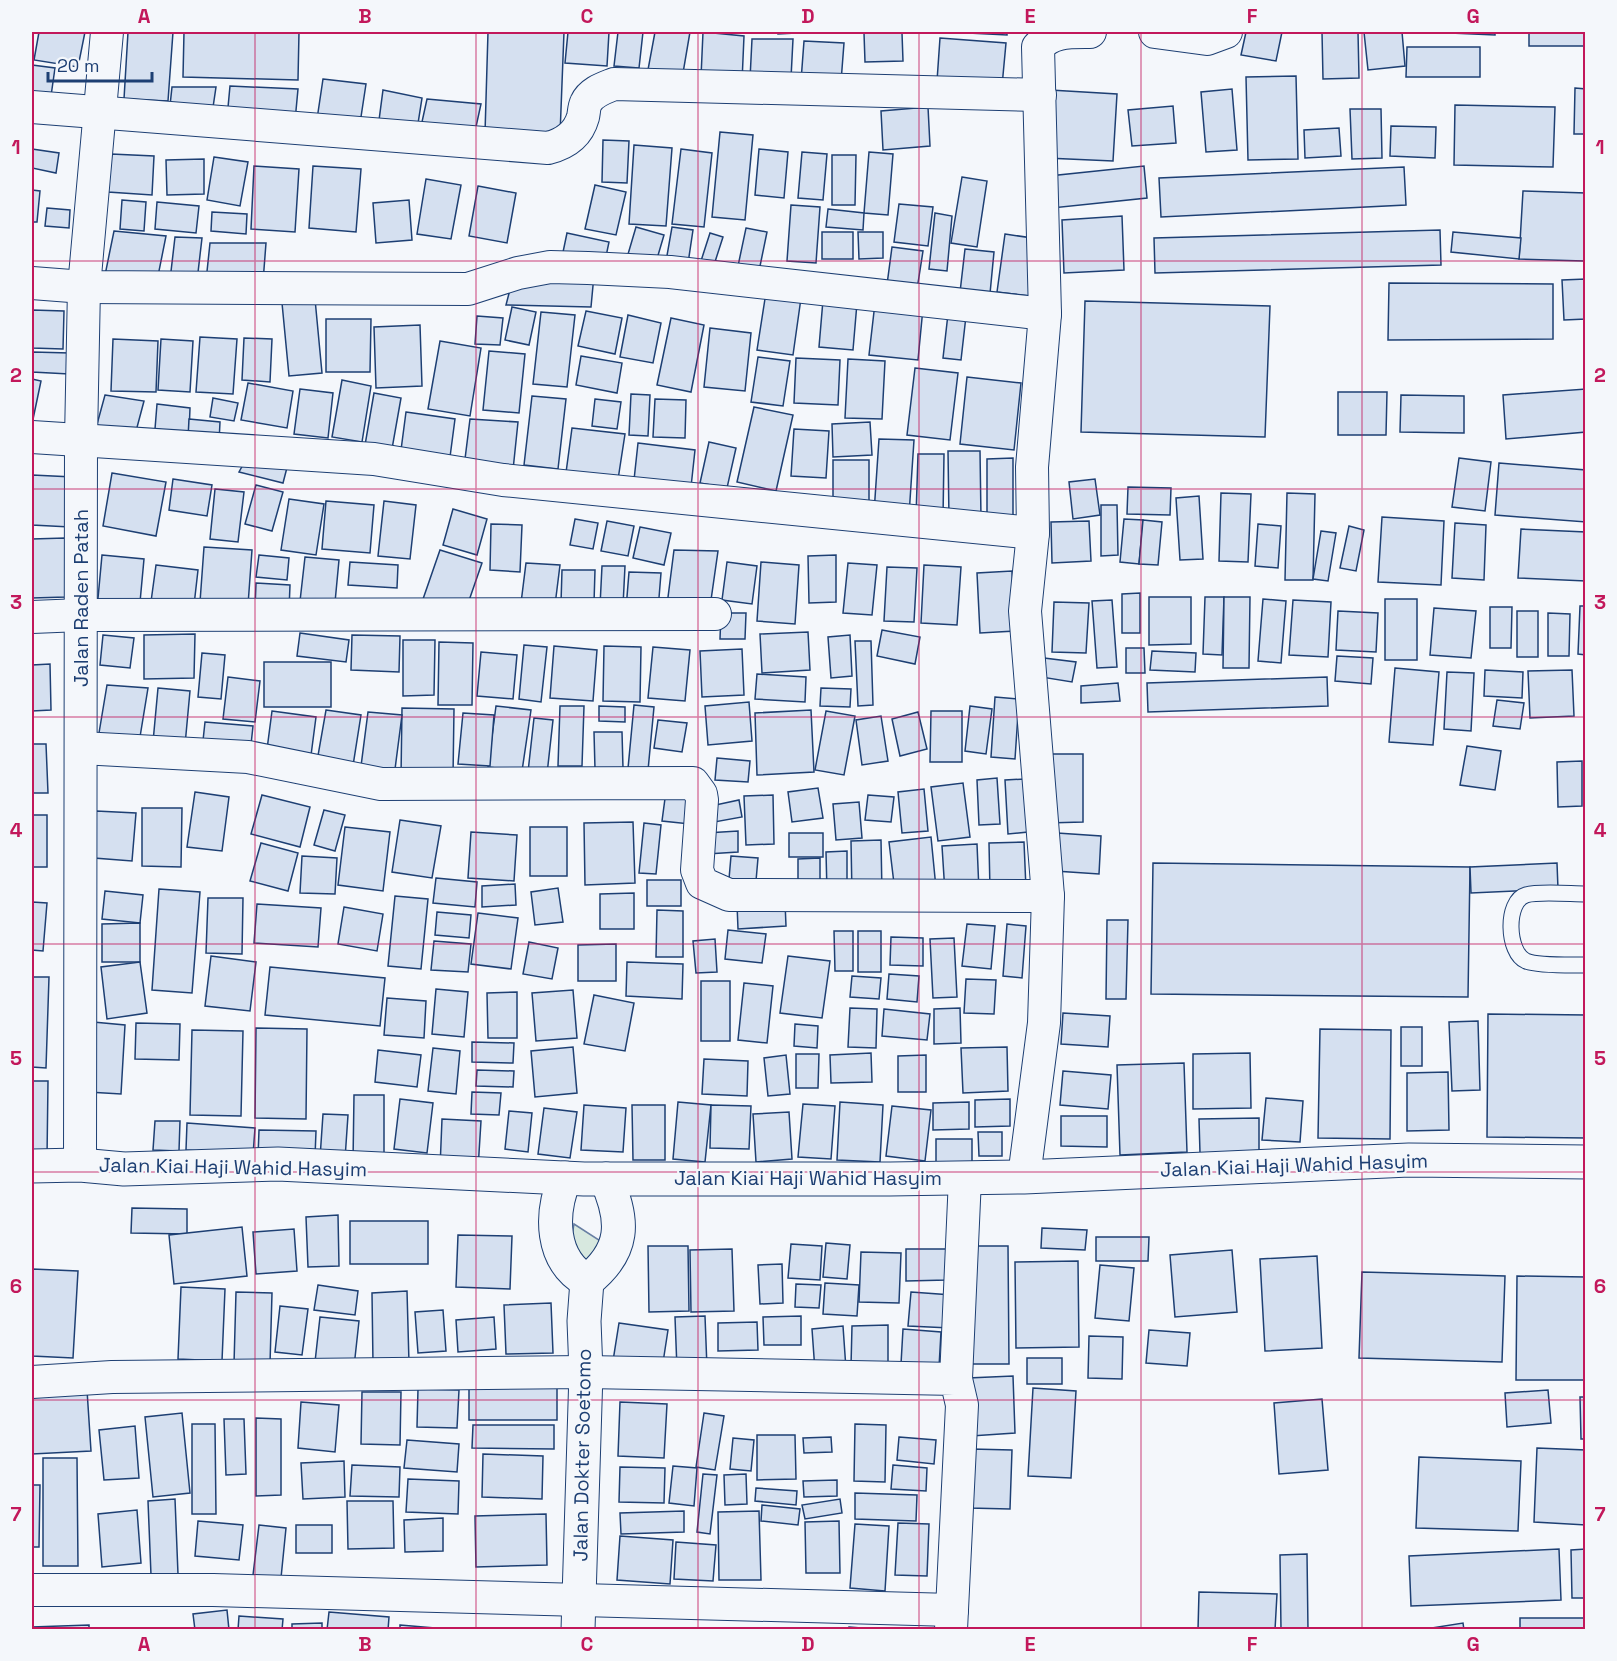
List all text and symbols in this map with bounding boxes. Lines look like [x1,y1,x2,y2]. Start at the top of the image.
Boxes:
text: A [138,3,151,29]
text: B [358,3,372,29]
text: C [581,3,594,29]
text: D [801,3,815,29]
text: E [1024,3,1036,29]
text: F [1247,3,1258,29]
text: G [1466,3,1480,29]
scale bar [48,45,152,83]
text: 20 m [57,54,100,77]
text: 1 [11,134,21,160]
text: 1 [1595,134,1605,160]
text: 2 [10,362,22,388]
text: 2 [1594,362,1606,388]
street label: Jalan Raden Patah [68,509,94,687]
text: 3 [10,589,22,615]
text: 3 [1594,589,1606,615]
text: 4 [10,817,23,843]
text: 4 [1594,817,1607,843]
text: 5 [10,1045,22,1071]
text: 5 [1594,1045,1606,1071]
street label: Jalan Kiai Haji Wahid Hasyim [1160,1147,1428,1183]
street label: Jalan Kiai Haji Wahid Hasyim [99,1152,367,1182]
street label: Jalan Kiai Haji Wahid Hasyim [674,1165,942,1191]
text: 6 [10,1273,22,1299]
text: 6 [1594,1273,1606,1299]
street label: Jalan Dokter Soetomo [567,1348,597,1562]
text: 7 [10,1501,22,1527]
text: 7 [1594,1501,1606,1527]
text: A [138,1631,151,1657]
text: B [358,1631,372,1657]
text: C [581,1631,594,1657]
text: D [801,1631,815,1657]
text: E [1024,1631,1036,1657]
text: F [1247,1631,1258,1657]
text: G [1466,1631,1480,1657]

